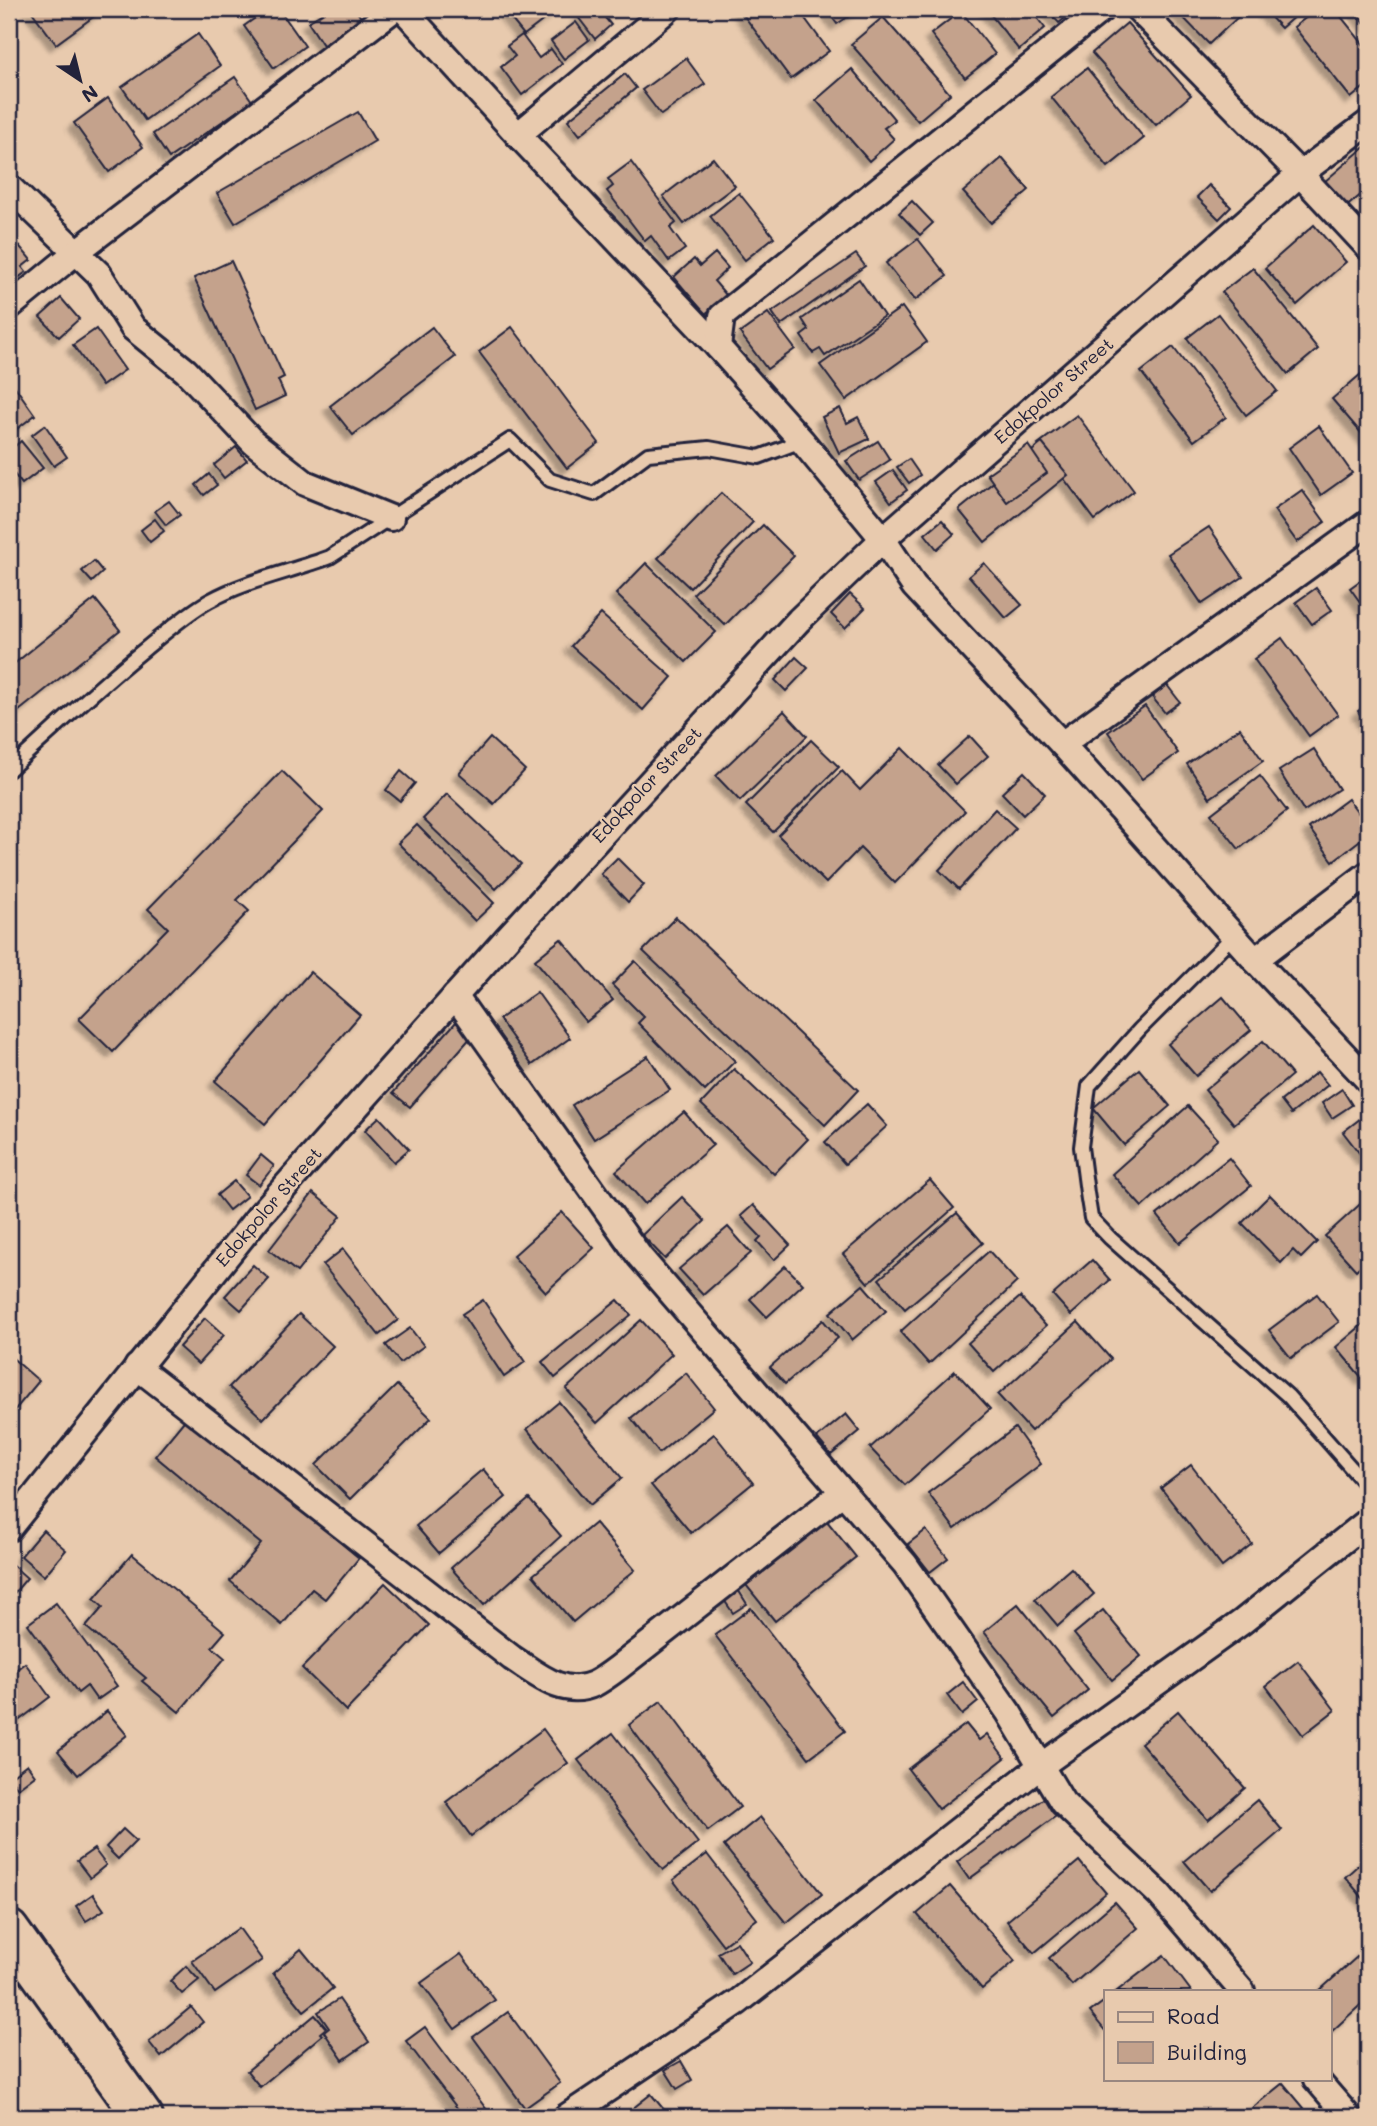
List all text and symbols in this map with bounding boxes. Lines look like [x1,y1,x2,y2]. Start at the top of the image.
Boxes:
north arrow [46,46,116,116]
text: N [77,80,103,109]
street label: Edokpolor Street [988,332,1118,449]
street label: Edokpolor Street [586,721,707,848]
street label: Edokpolor Street [210,1141,327,1271]
legend [1104,1990,1332,2080]
text: Road [1167,2002,1219,2029]
text: Building [1167,2038,1247,2065]

